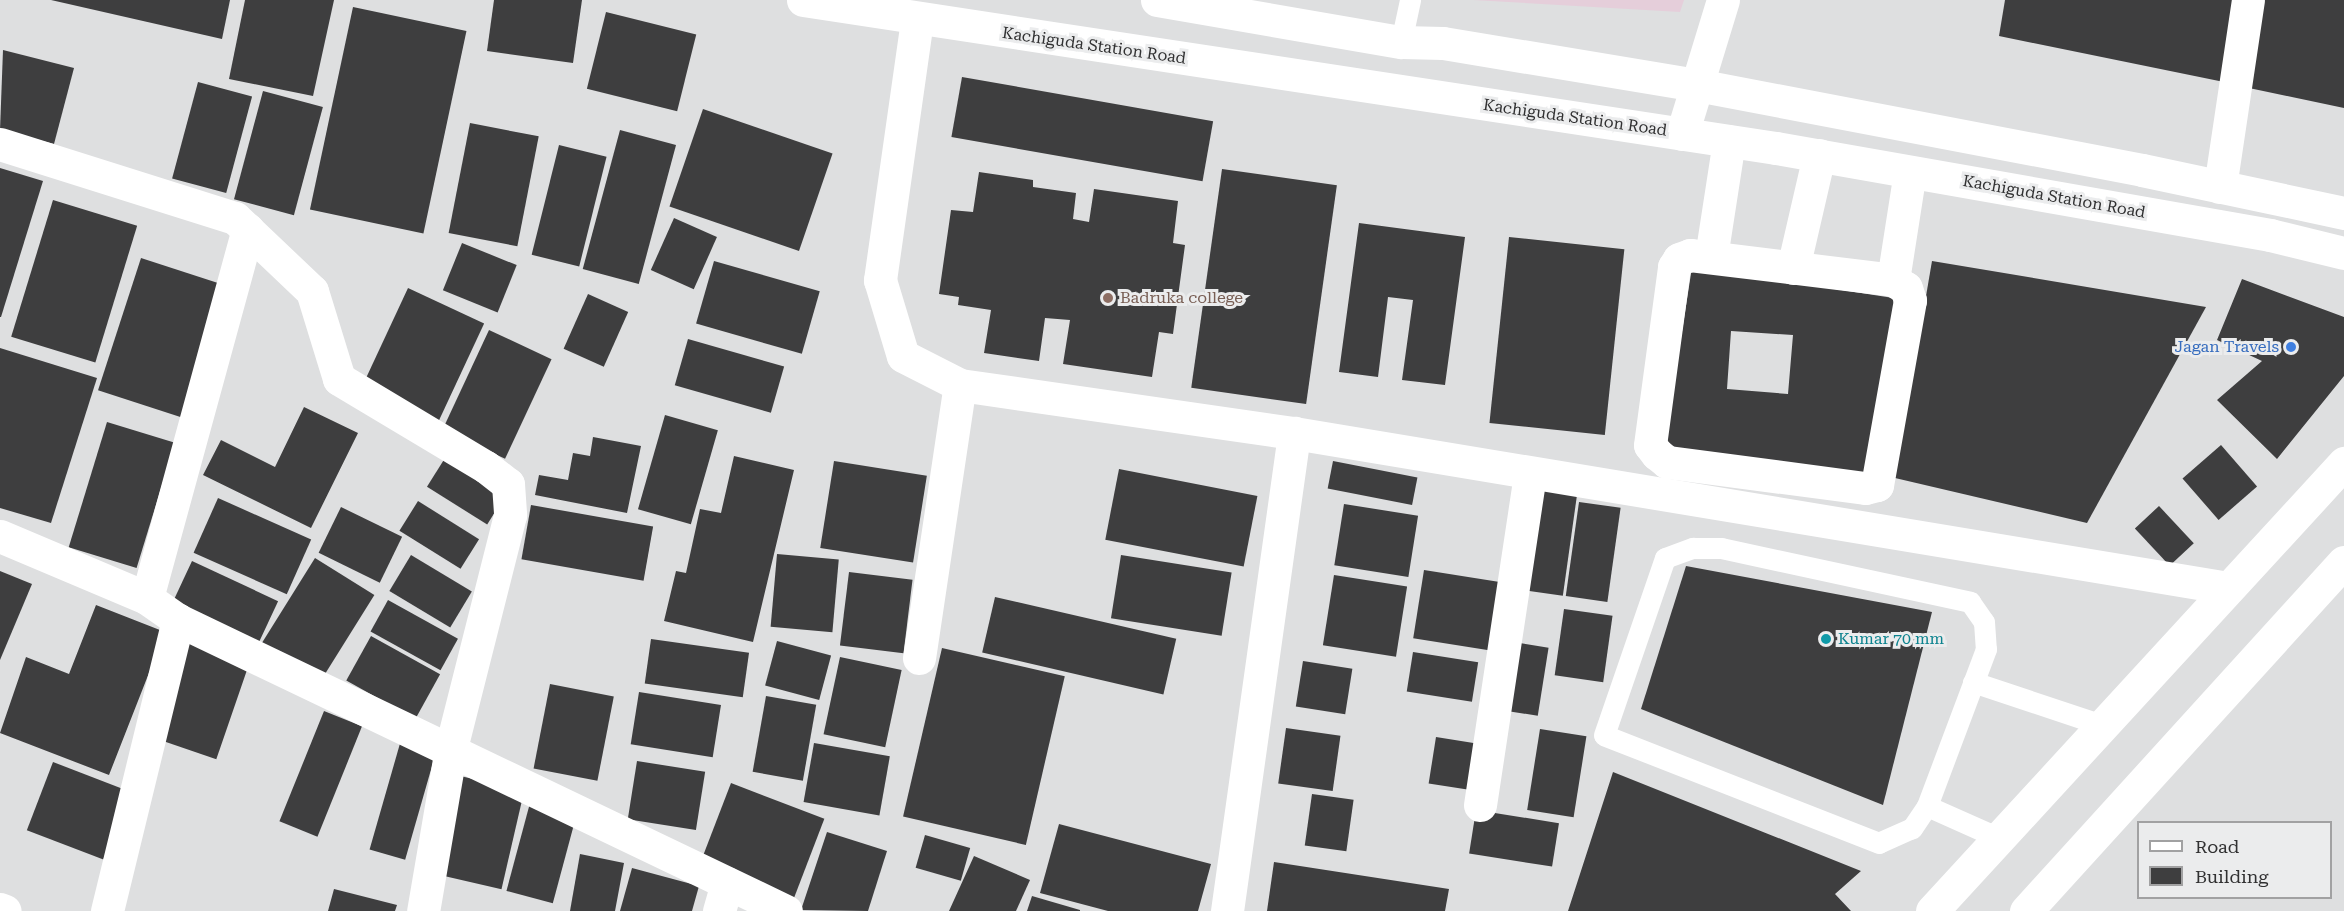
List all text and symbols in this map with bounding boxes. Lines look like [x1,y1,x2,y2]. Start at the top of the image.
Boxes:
street label: Kachiguda Station Road [1001,24,1187,68]
street label: Kachiguda Station Road [1482,96,1668,140]
street label: Kachiguda Station Road [1961,171,2147,223]
place label: Badruka college [1120,288,1243,308]
marker: Badruka college [1101,291,1115,305]
place label: Jagan Travels [2174,337,2279,357]
marker: Jagan Travels [2284,340,2298,354]
place label: Kumar 70 mm [1838,629,1944,649]
marker: Kumar 70 mm [1819,632,1833,646]
legend [2137,821,2332,899]
text: Road [2195,836,2239,857]
text: Building [2195,866,2269,887]

